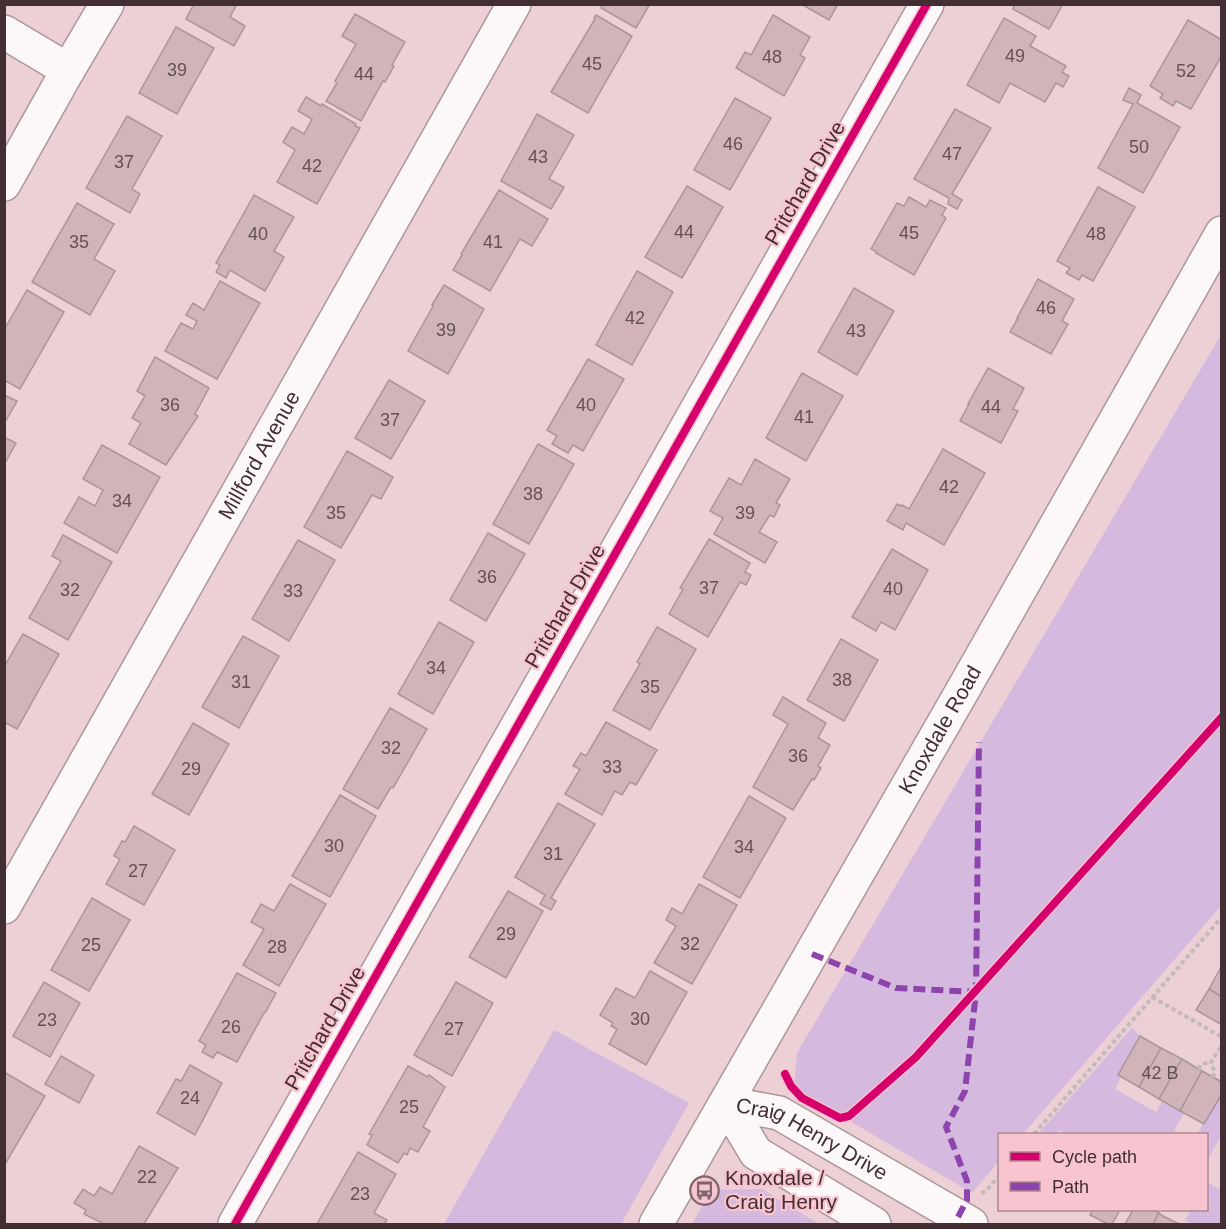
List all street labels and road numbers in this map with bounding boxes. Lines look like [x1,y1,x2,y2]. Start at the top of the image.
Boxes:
street label: Pritchard Drive [760,117,849,249]
street label: Millford Avenue [214,387,304,523]
street label: Pritchard Drive [520,540,609,672]
street label: Knoxdale Road [894,661,985,798]
street label: Pritchard Drive [280,962,369,1094]
street label: Craig Henry Drive [734,1093,892,1184]

